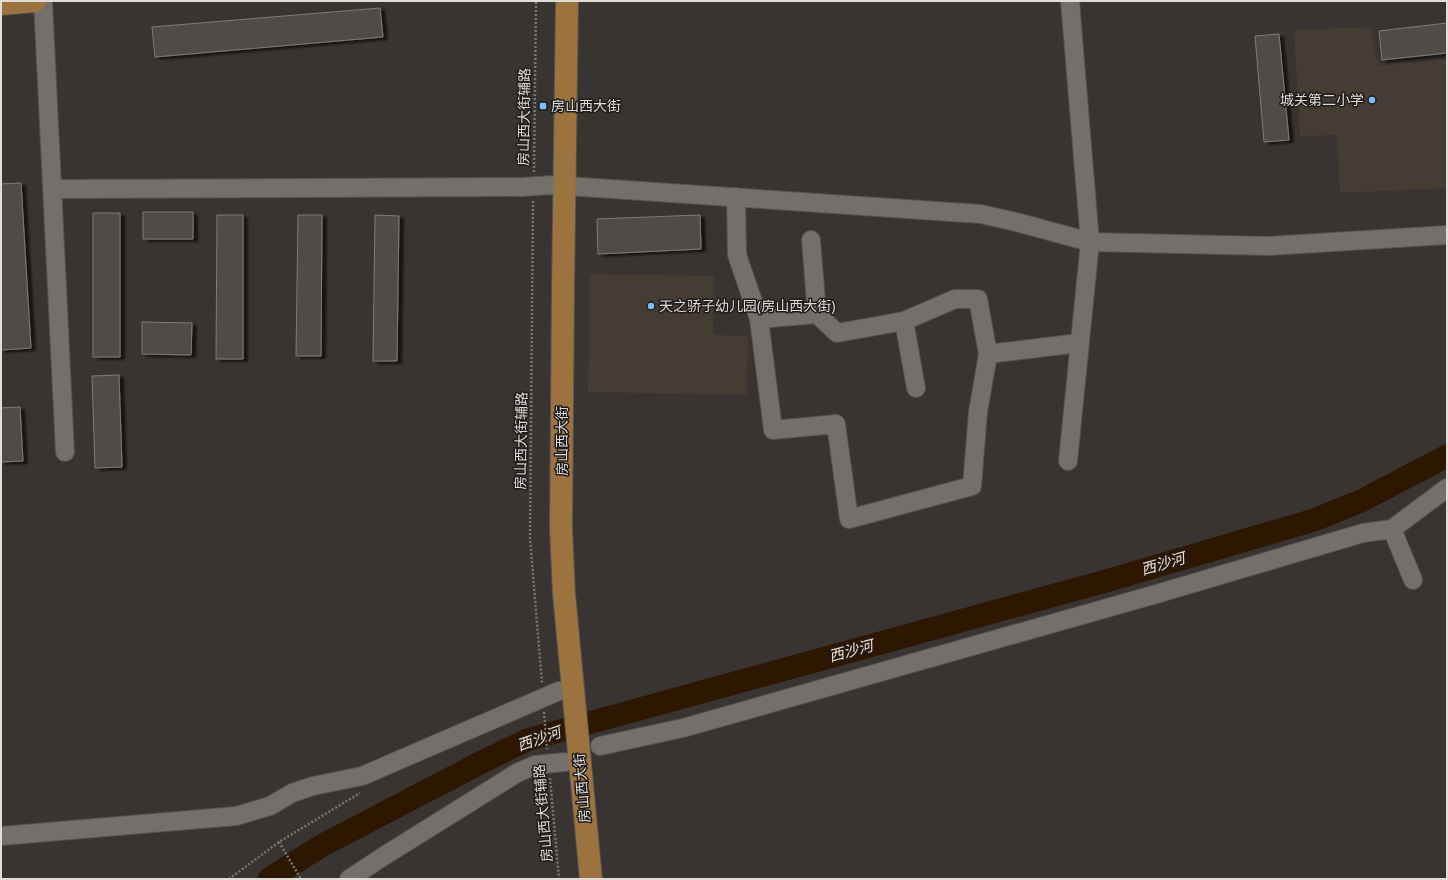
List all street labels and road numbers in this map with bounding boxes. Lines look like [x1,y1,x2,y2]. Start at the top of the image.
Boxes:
street label: 房山西大街辅路 [513,68,534,166]
street label: 房山西大街辅路 [510,392,531,490]
street label: 房山西大街 [552,406,571,476]
street label: 房山西大街 [569,752,594,824]
street label: 房山西大街辅路 [529,763,556,863]

